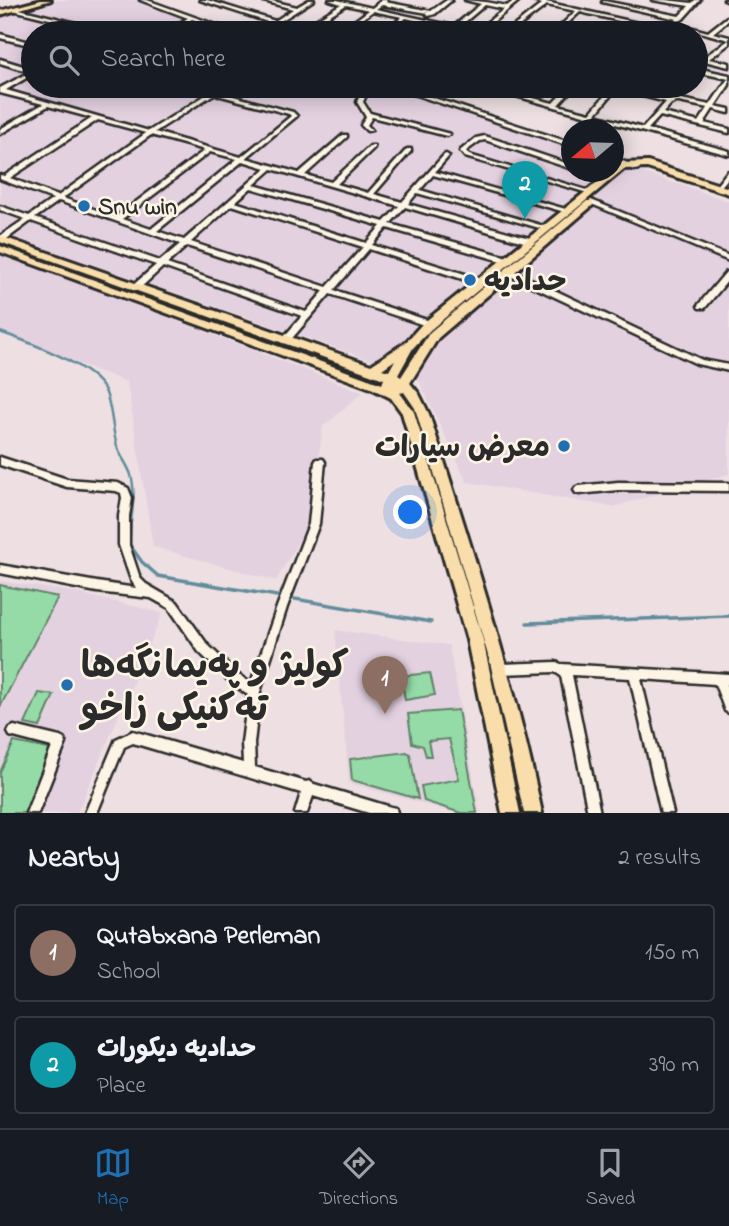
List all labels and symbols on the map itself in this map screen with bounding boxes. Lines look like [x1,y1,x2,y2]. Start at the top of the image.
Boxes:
north arrow [561,119,624,182]
pin: 2 [502,161,548,219]
place label: Snu win [98,191,177,226]
marker: Snu win [76,198,92,214]
place label: حداديه [484,261,566,305]
marker: حداديه [462,272,478,288]
place label: معرض سيارات [375,427,550,471]
marker: معرض سيارات [556,438,572,454]
your location [393,495,427,529]
place label: كوليژ و په‌يمانگه‌ها ته‌كنيكى زاخو [78,641,349,738]
pin: 1 [362,656,408,714]
marker: كوليژ و په‌يمانگه‌ها ته‌كنيكى زاخو [59,677,75,693]

